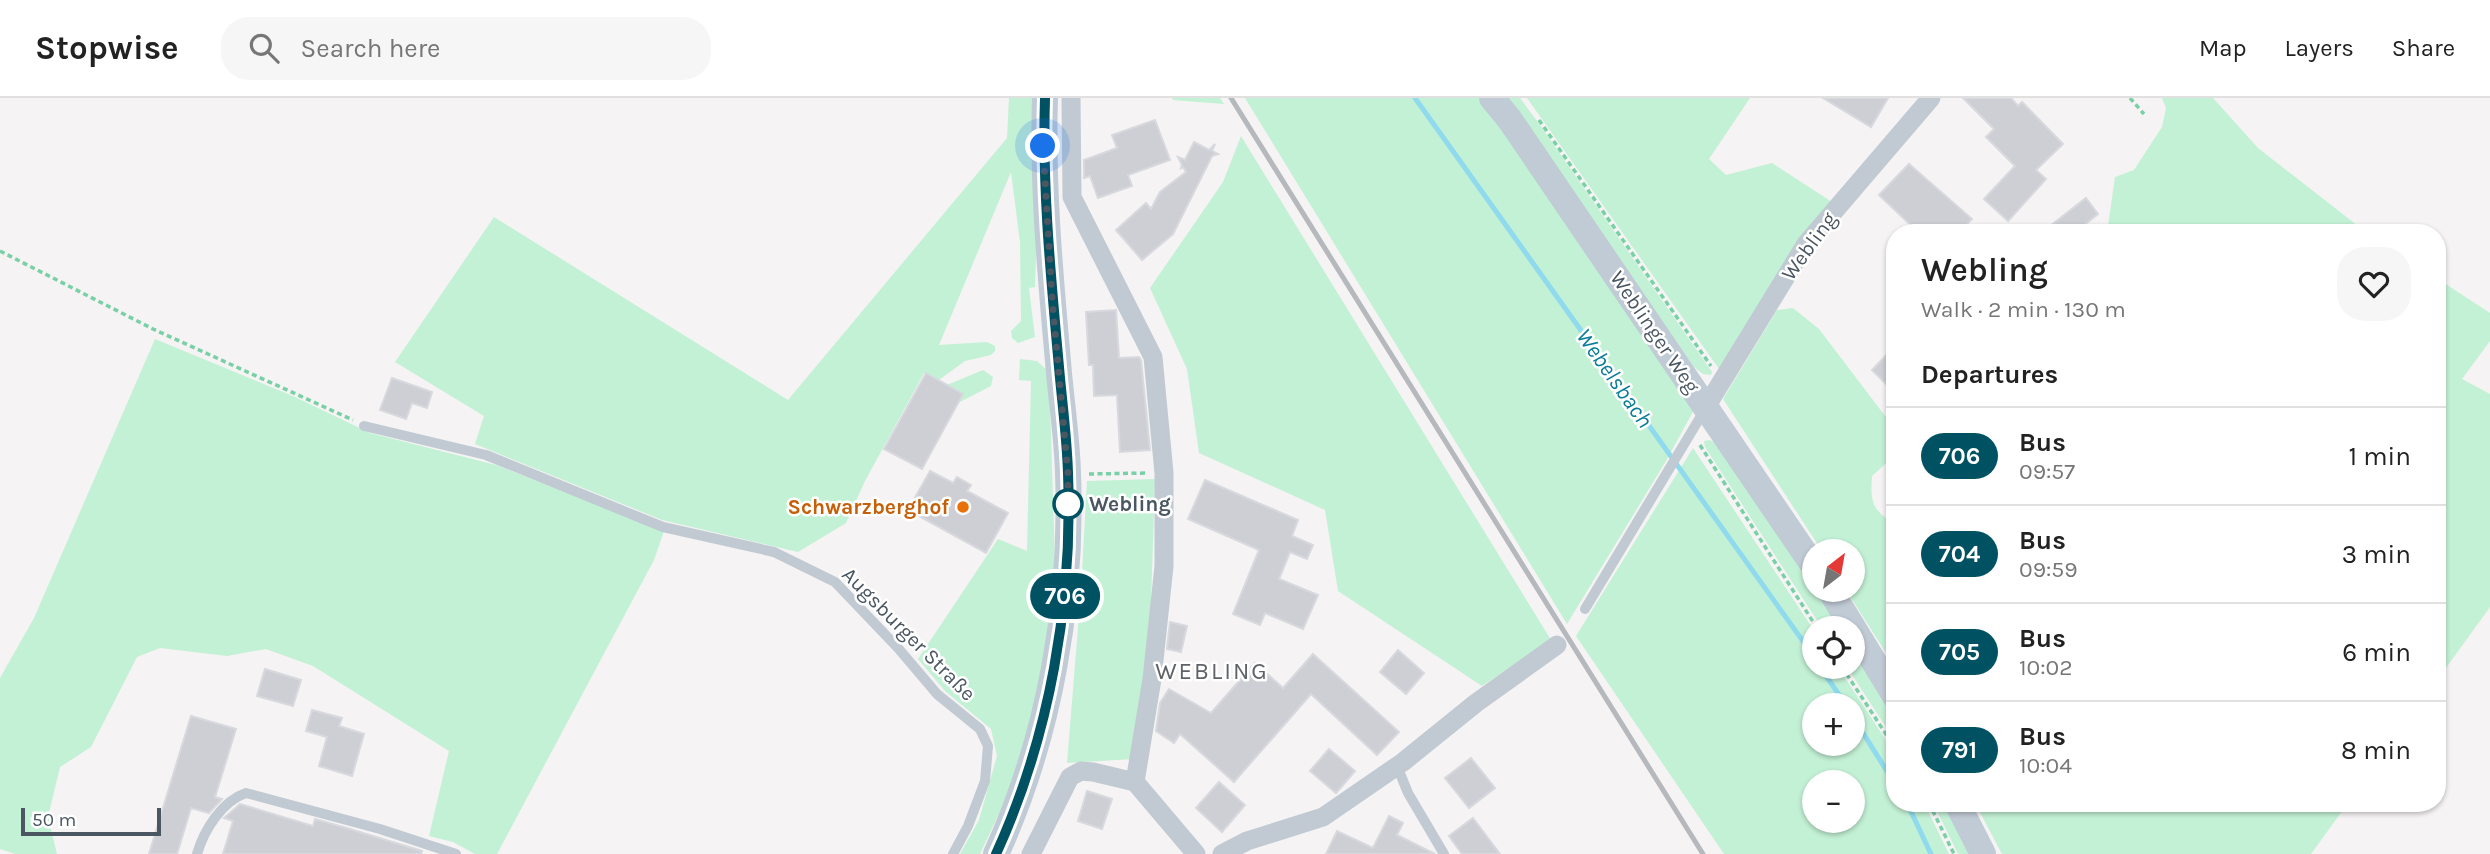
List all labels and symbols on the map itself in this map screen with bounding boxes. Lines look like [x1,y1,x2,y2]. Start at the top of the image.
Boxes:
your location [1025,128,1060,163]
street label: Webling [1776,207,1842,285]
street label: Weblinger Weg [1605,266,1705,398]
water label: Webelsbach [1571,324,1659,433]
marker: Webling [1053,489,1083,519]
place label: Webling [1089,492,1171,516]
place label: Schwarzberghof [788,495,949,519]
marker: Schwarzberghof [955,499,971,515]
north arrow [1802,539,1866,602]
street label: Augsburger Straße [837,562,981,706]
line badge: 706 [1025,573,1105,619]
district label: WEBLING [1155,657,1269,685]
scale bar [21,805,161,837]

